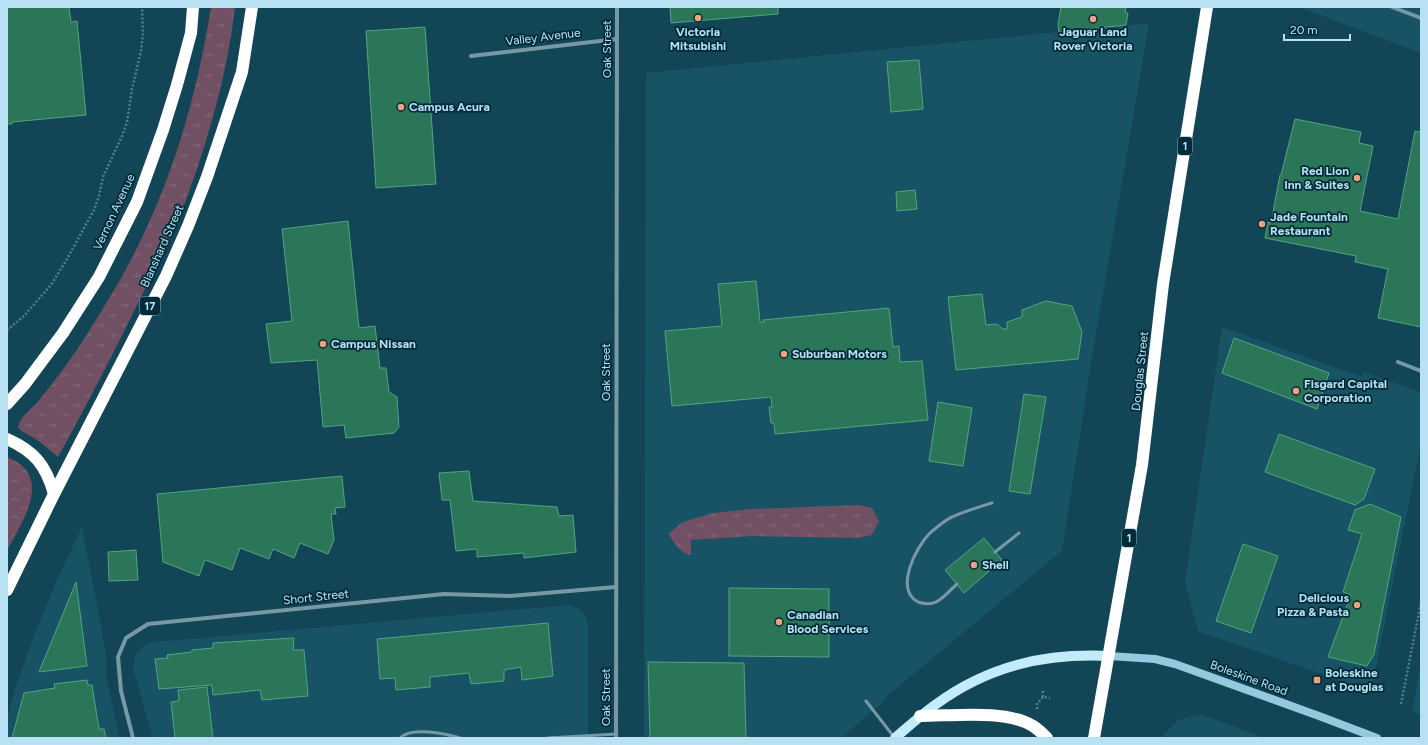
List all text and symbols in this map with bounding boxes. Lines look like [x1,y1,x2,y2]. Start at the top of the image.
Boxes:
marker: Victoria Mitsubishi [693,13,703,23]
marker: Jaguar Land Rover Victoria [1088,14,1098,24]
scale bar [1284,16,1350,42]
street label: Oak Street [600,20,614,78]
text: 20 m [1290,23,1318,37]
street label: Valley Avenue [505,25,582,49]
place label: Victoria Mitsubishi [670,25,726,53]
place label: Jaguar Land Rover Victoria [1053,25,1133,53]
place label: Campus Acura [409,100,490,114]
marker: Campus Acura [396,102,406,112]
road number: 1 [1178,137,1192,155]
place label: Red Lion Inn & Suites [1284,164,1349,192]
street label: Vernon Avenue [90,171,138,252]
marker: Red Lion Inn & Suites [1352,173,1362,183]
street label: Blanshard Street [138,202,187,289]
place label: Jade Fountain Restaurant [1270,210,1348,238]
marker: Jade Fountain Restaurant [1257,219,1267,229]
road number: 17 [140,297,160,315]
street label: Douglas Street [1129,330,1151,411]
place label: Campus Nissan [331,337,416,351]
marker: Campus Nissan [318,339,328,349]
street label: Oak Street [599,343,613,401]
place label: Suburban Motors [792,347,887,361]
marker: Suburban Motors [779,349,789,359]
place label: Fisgard Capital Corporation [1304,377,1387,405]
marker: Fisgard Capital Corporation [1291,386,1301,396]
road number: 1 [1122,529,1136,547]
place label: Shell [982,558,1009,572]
marker: Shell [969,560,979,570]
street label: Short Street [282,587,350,607]
place label: Delicious Pizza & Pasta [1277,591,1349,619]
marker: Delicious Pizza & Pasta [1352,600,1362,610]
place label: Canadian Blood Services [787,608,869,636]
marker: Canadian Blood Services [774,617,784,627]
street label: Boleskine Road [1208,657,1290,699]
place label: Boleskine at Douglas [1325,666,1384,694]
street label: Oak Street [599,668,613,726]
marker: Boleskine at Douglas [1312,675,1322,685]

